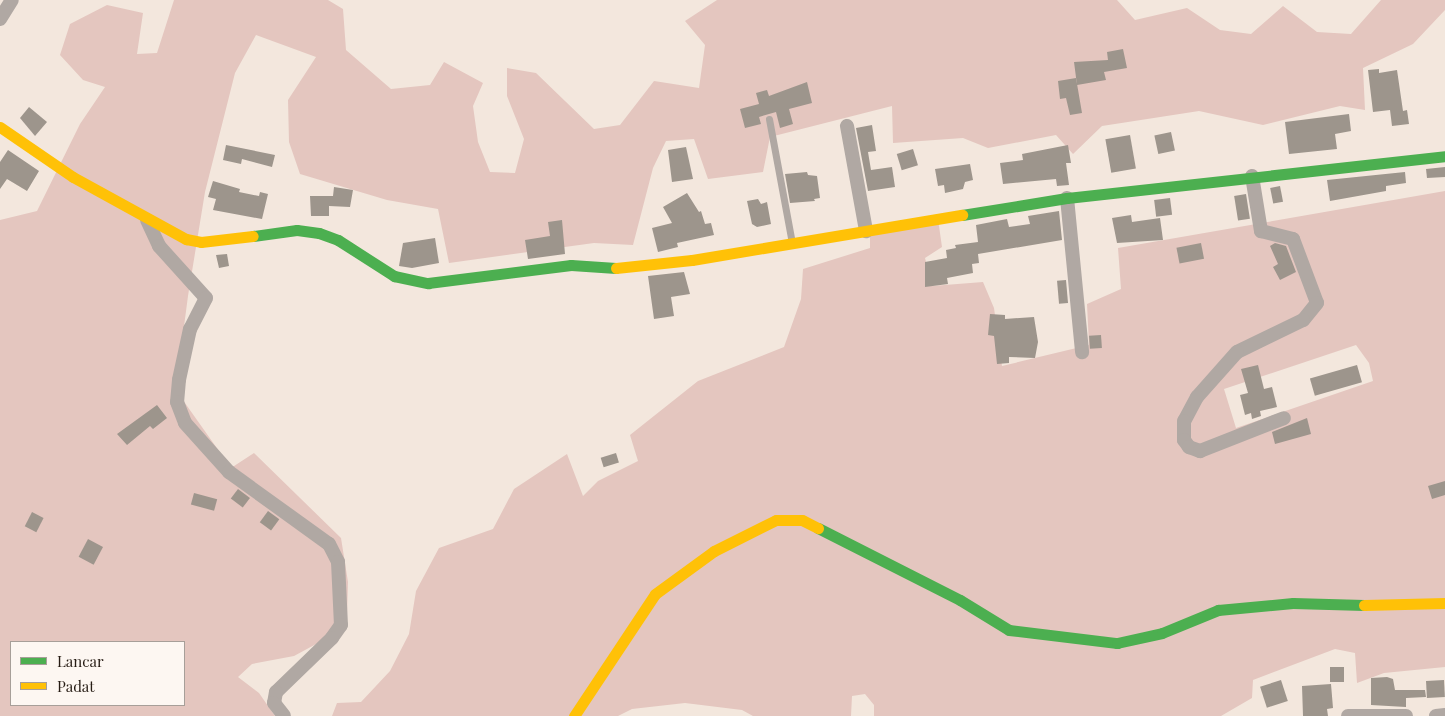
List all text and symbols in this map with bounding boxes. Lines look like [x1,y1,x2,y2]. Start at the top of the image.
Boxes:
legend [10,641,185,706]
text: Lancar [57,651,104,671]
text: Padat [57,676,95,696]

